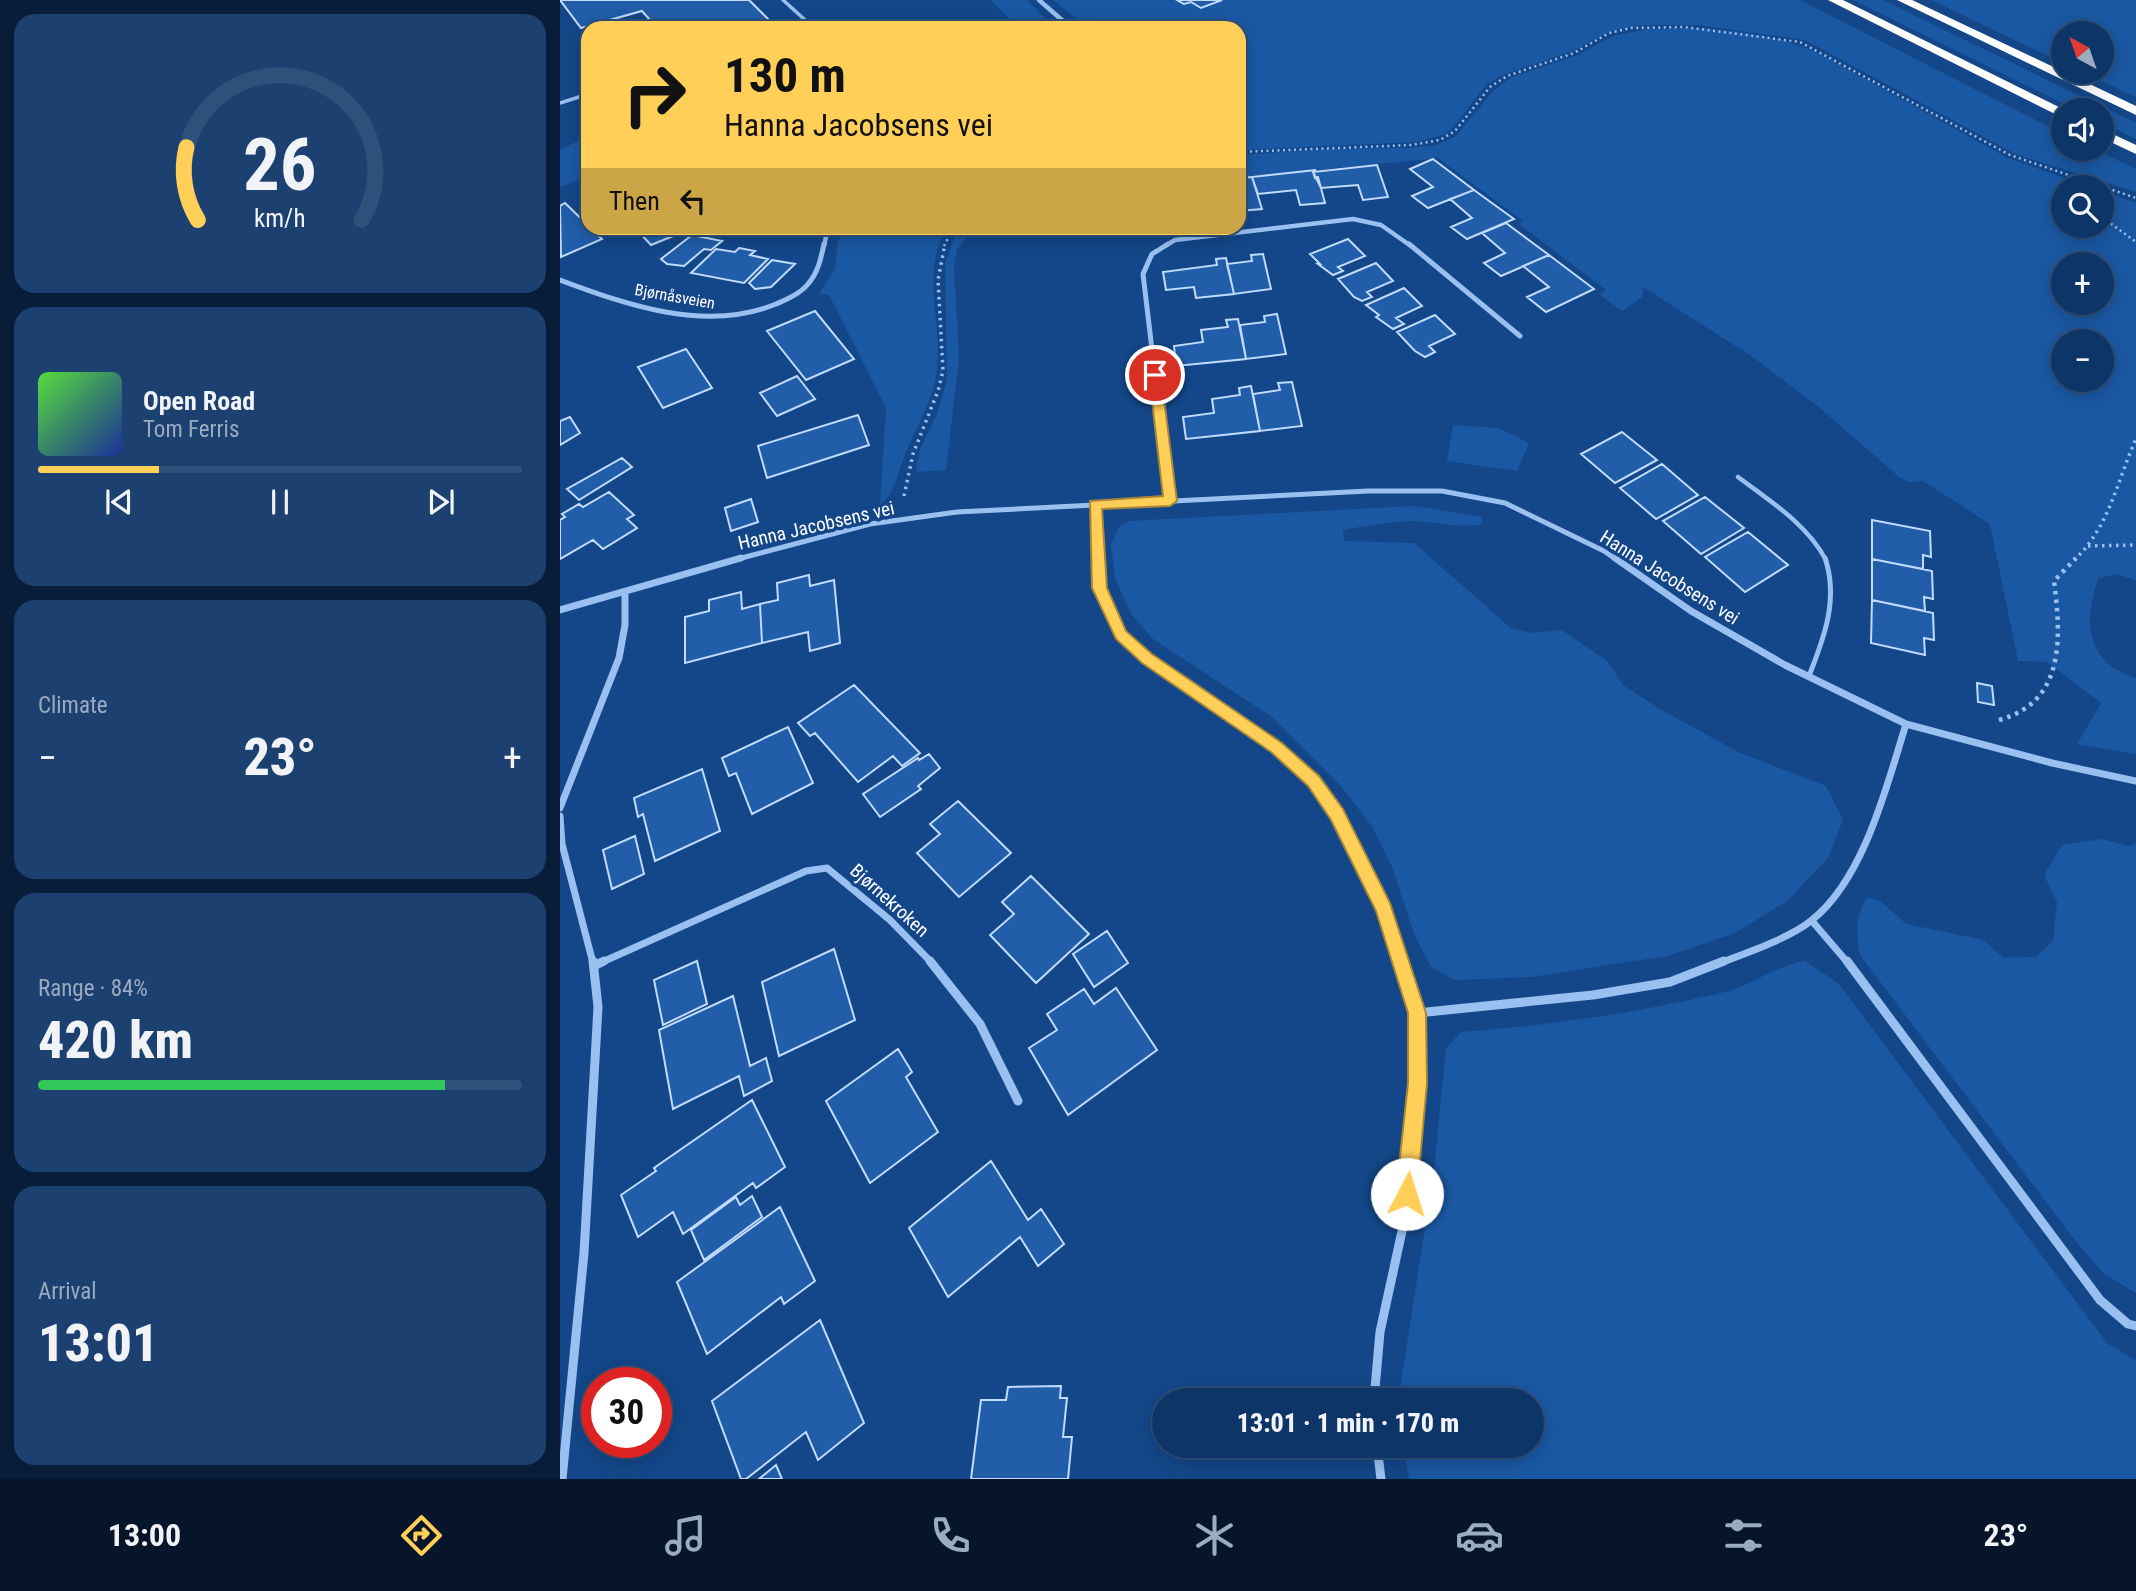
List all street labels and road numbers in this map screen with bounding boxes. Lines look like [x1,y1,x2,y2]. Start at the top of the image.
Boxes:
street label: Bjørnåsveien [633,280,716,313]
street label: Hanna Jacobsens vei [736,496,897,555]
street label: Hanna Jacobsens vei [1596,525,1744,630]
street label: Bjørnekroken [845,859,934,942]

